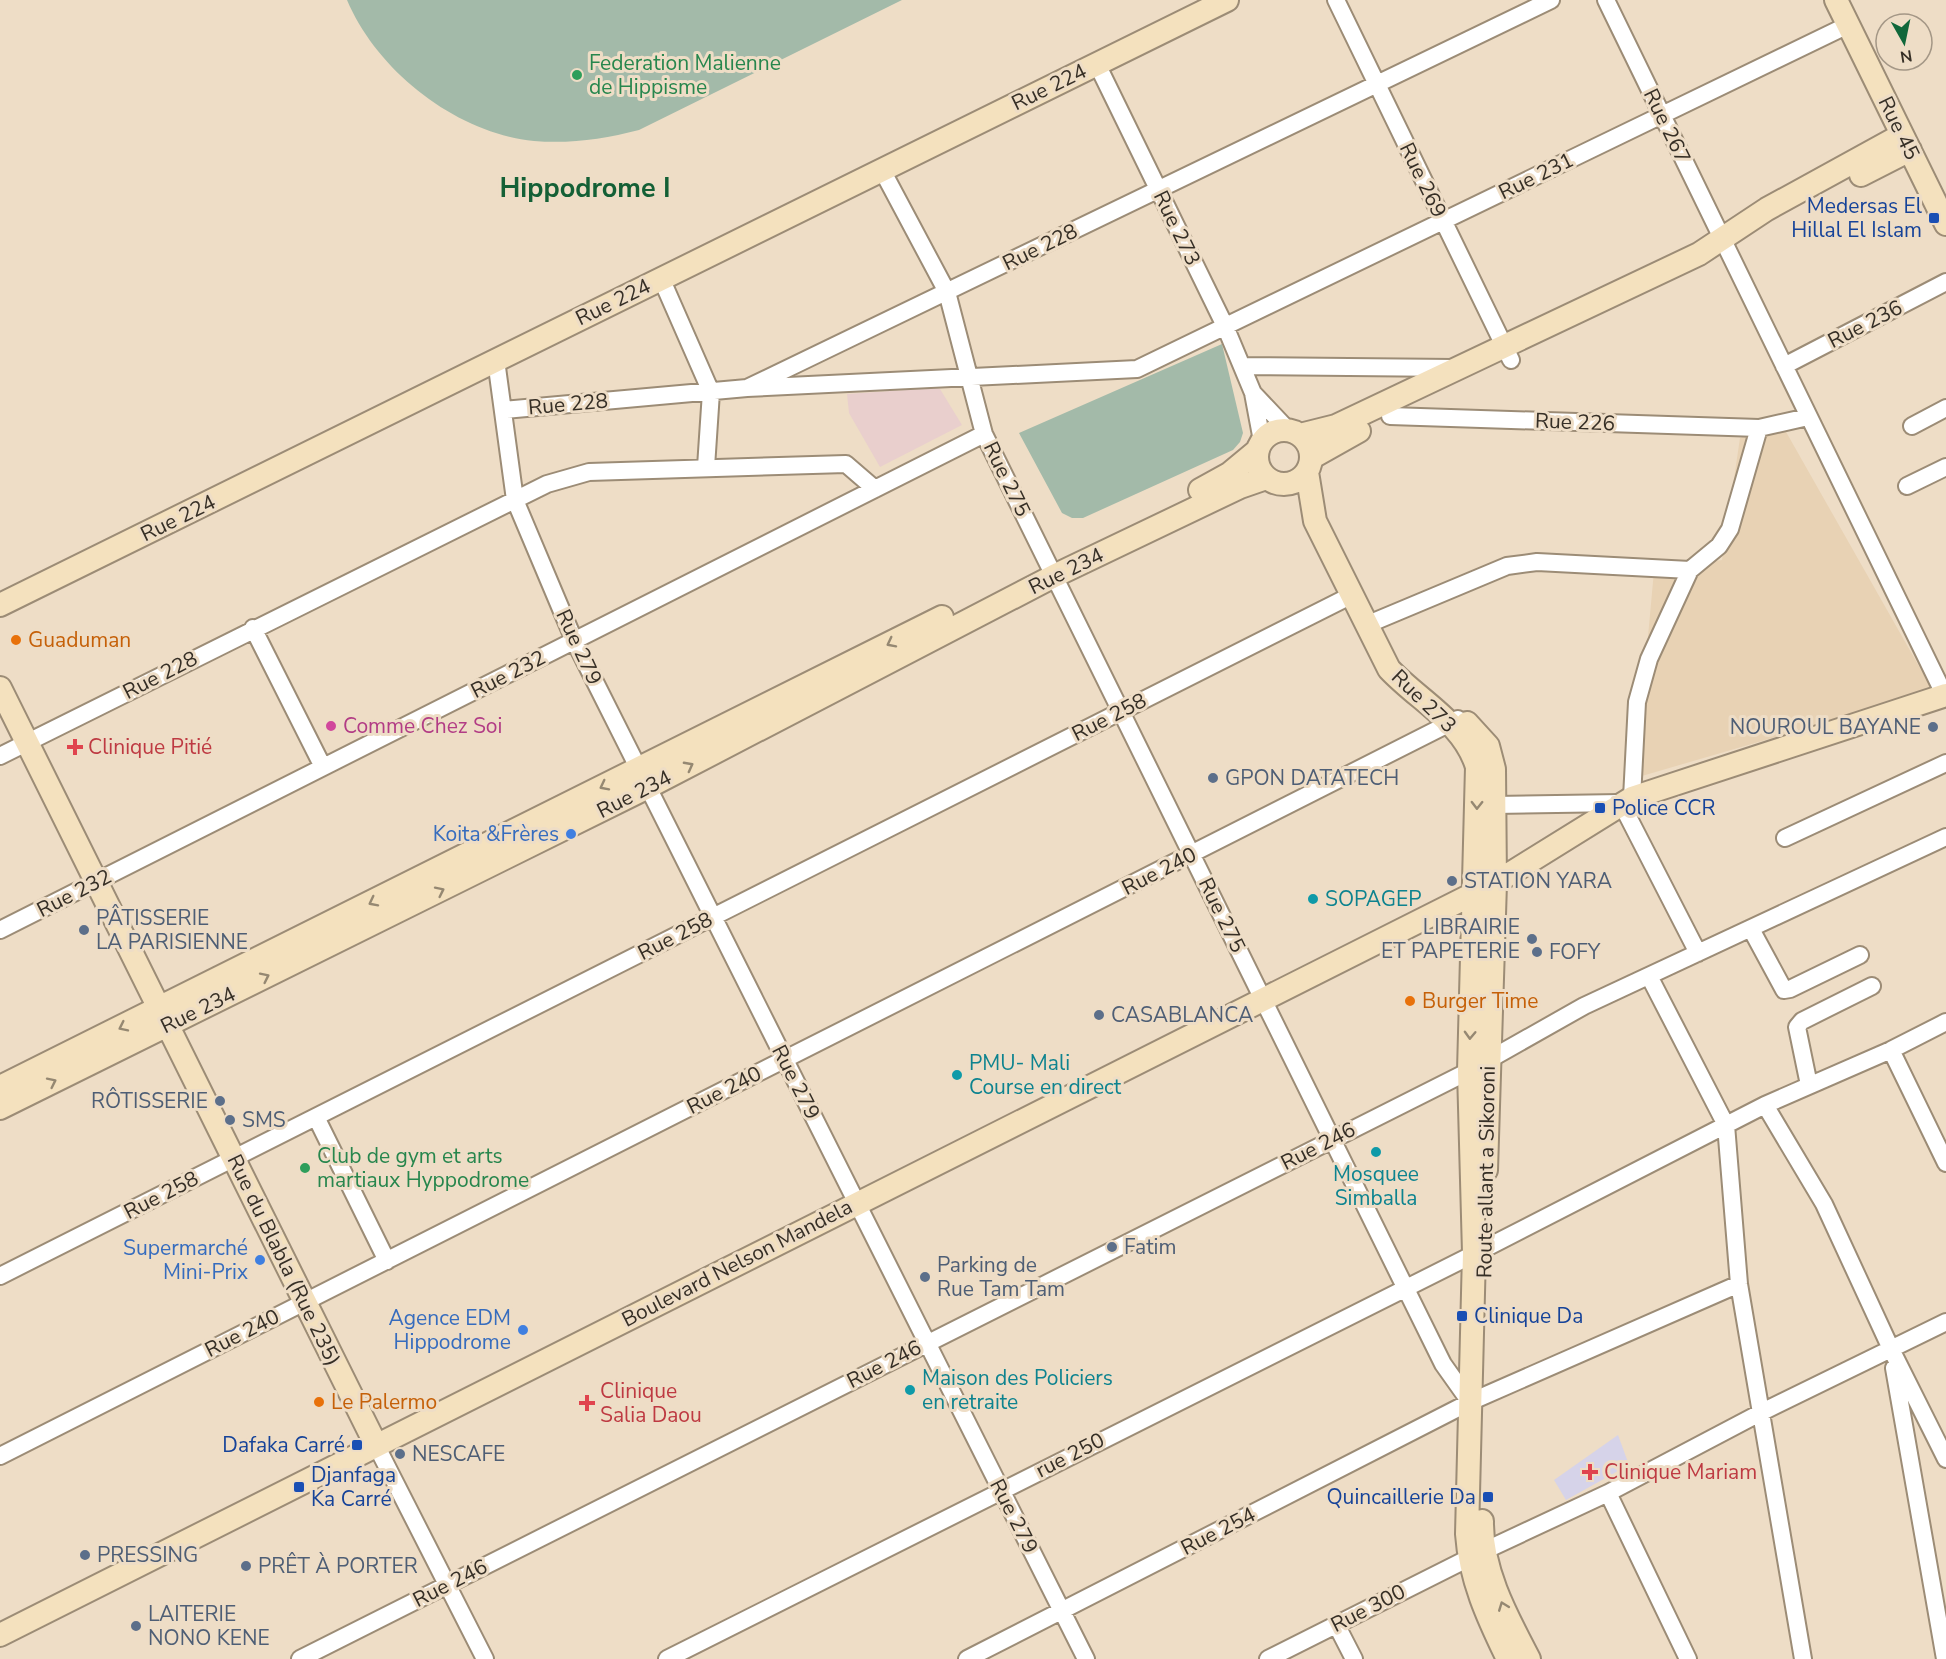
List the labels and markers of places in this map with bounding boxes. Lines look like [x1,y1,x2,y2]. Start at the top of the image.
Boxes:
place label: Federation Malienne de Hippisme [589,49,781,101]
marker: Federation Malienne de Hippisme [570,68,584,82]
place label: Medersas El Hillal El Islam [1791,192,1923,244]
marker: Medersas El Hillal El Islam [1927,211,1941,225]
place label: Guaduman [28,626,131,654]
marker: Guaduman [9,633,23,647]
place label: Comme Chez Soi [343,712,502,740]
place label: NOUROUL BAYANE [1730,713,1921,741]
marker: Comme Chez Soi [324,719,338,733]
marker: NOUROUL BAYANE [1926,720,1940,734]
place label: Clinique Pitié [88,733,212,761]
marker: Clinique Pitié [66,738,84,756]
place label: GPON DATATECH [1225,764,1399,792]
marker: GPON DATATECH [1206,771,1220,785]
place label: Police CCR [1612,794,1716,822]
marker: Police CCR [1593,801,1607,815]
place label: Koita &Frères [433,820,559,848]
marker: Koita &Frères [564,827,578,841]
place label: STATION YARA [1464,867,1612,895]
marker: STATION YARA [1445,874,1459,888]
place label: SOPAGEP [1325,885,1422,913]
marker: SOPAGEP [1306,892,1320,906]
place label: PÂTISSERIE LA PARISIENNE [96,904,248,956]
place label: LIBRAIRIE ET PAPETERIE [1381,913,1520,965]
marker: PÂTISSERIE LA PARISIENNE [77,923,91,937]
marker: LIBRAIRIE ET PAPETERIE [1525,932,1539,946]
place label: FOFY [1549,938,1601,966]
marker: FOFY [1530,945,1544,959]
place label: Burger Time [1422,987,1538,1015]
marker: Burger Time [1403,994,1417,1008]
place label: CASABLANCA [1111,1001,1253,1029]
marker: CASABLANCA [1092,1008,1106,1022]
place label: PMU- Mali Course en direct [969,1049,1122,1101]
marker: PMU- Mali Course en direct [950,1068,964,1082]
place label: RÔTISSERIE [91,1087,208,1115]
marker: RÔTISSERIE [213,1094,227,1108]
place label: SMS [242,1106,286,1134]
marker: SMS [223,1113,237,1127]
place label: Club de gym et arts martiaux Hyppodrome [317,1142,529,1194]
marker: Mosquee Simballa [1369,1145,1383,1159]
place label: Mosquee Simballa [1333,1160,1419,1212]
marker: Club de gym et arts martiaux Hyppodrome [298,1161,312,1175]
place label: Fatim [1124,1233,1176,1261]
place label: Supermarché Mini-Prix [123,1234,248,1286]
marker: Fatim [1105,1240,1119,1254]
place label: Parking de Rue Tam Tam [937,1251,1065,1303]
marker: Supermarché Mini-Prix [253,1253,267,1267]
marker: Parking de Rue Tam Tam [918,1270,932,1284]
place label: Clinique Da [1474,1302,1583,1330]
place label: Agence EDM Hippodrome [389,1304,511,1356]
marker: Clinique Da [1455,1309,1469,1323]
marker: Agence EDM Hippodrome [516,1323,530,1337]
place label: Maison des Policiers en retraite [922,1364,1113,1416]
place label: Clinique Salia Daou [600,1377,702,1429]
marker: Maison des Policiers en retraite [903,1383,917,1397]
place label: Le Palermo [331,1388,437,1416]
marker: Clinique Salia Daou [578,1394,596,1412]
marker: Le Palermo [312,1395,326,1409]
place label: Dafaka Carré [222,1431,345,1459]
marker: Dafaka Carré [350,1438,364,1452]
place label: NESCAFE [412,1440,505,1468]
marker: NESCAFE [393,1447,407,1461]
place label: Clinique Mariam [1604,1458,1757,1486]
place label: Djanfaga Ka Carré [311,1461,396,1513]
marker: Clinique Mariam [1581,1463,1599,1481]
marker: Djanfaga Ka Carré [292,1480,306,1494]
place label: Quincaillerie Da [1327,1483,1476,1511]
marker: Quincaillerie Da [1481,1490,1495,1504]
place label: PRESSING [97,1541,198,1569]
marker: PRESSING [78,1548,92,1562]
place label: PRÊT À PORTER [258,1552,418,1580]
marker: PRÊT À PORTER [239,1559,253,1573]
place label: LAITERIE NONO KENE [148,1600,270,1652]
marker: LAITERIE NONO KENE [129,1619,143,1633]

